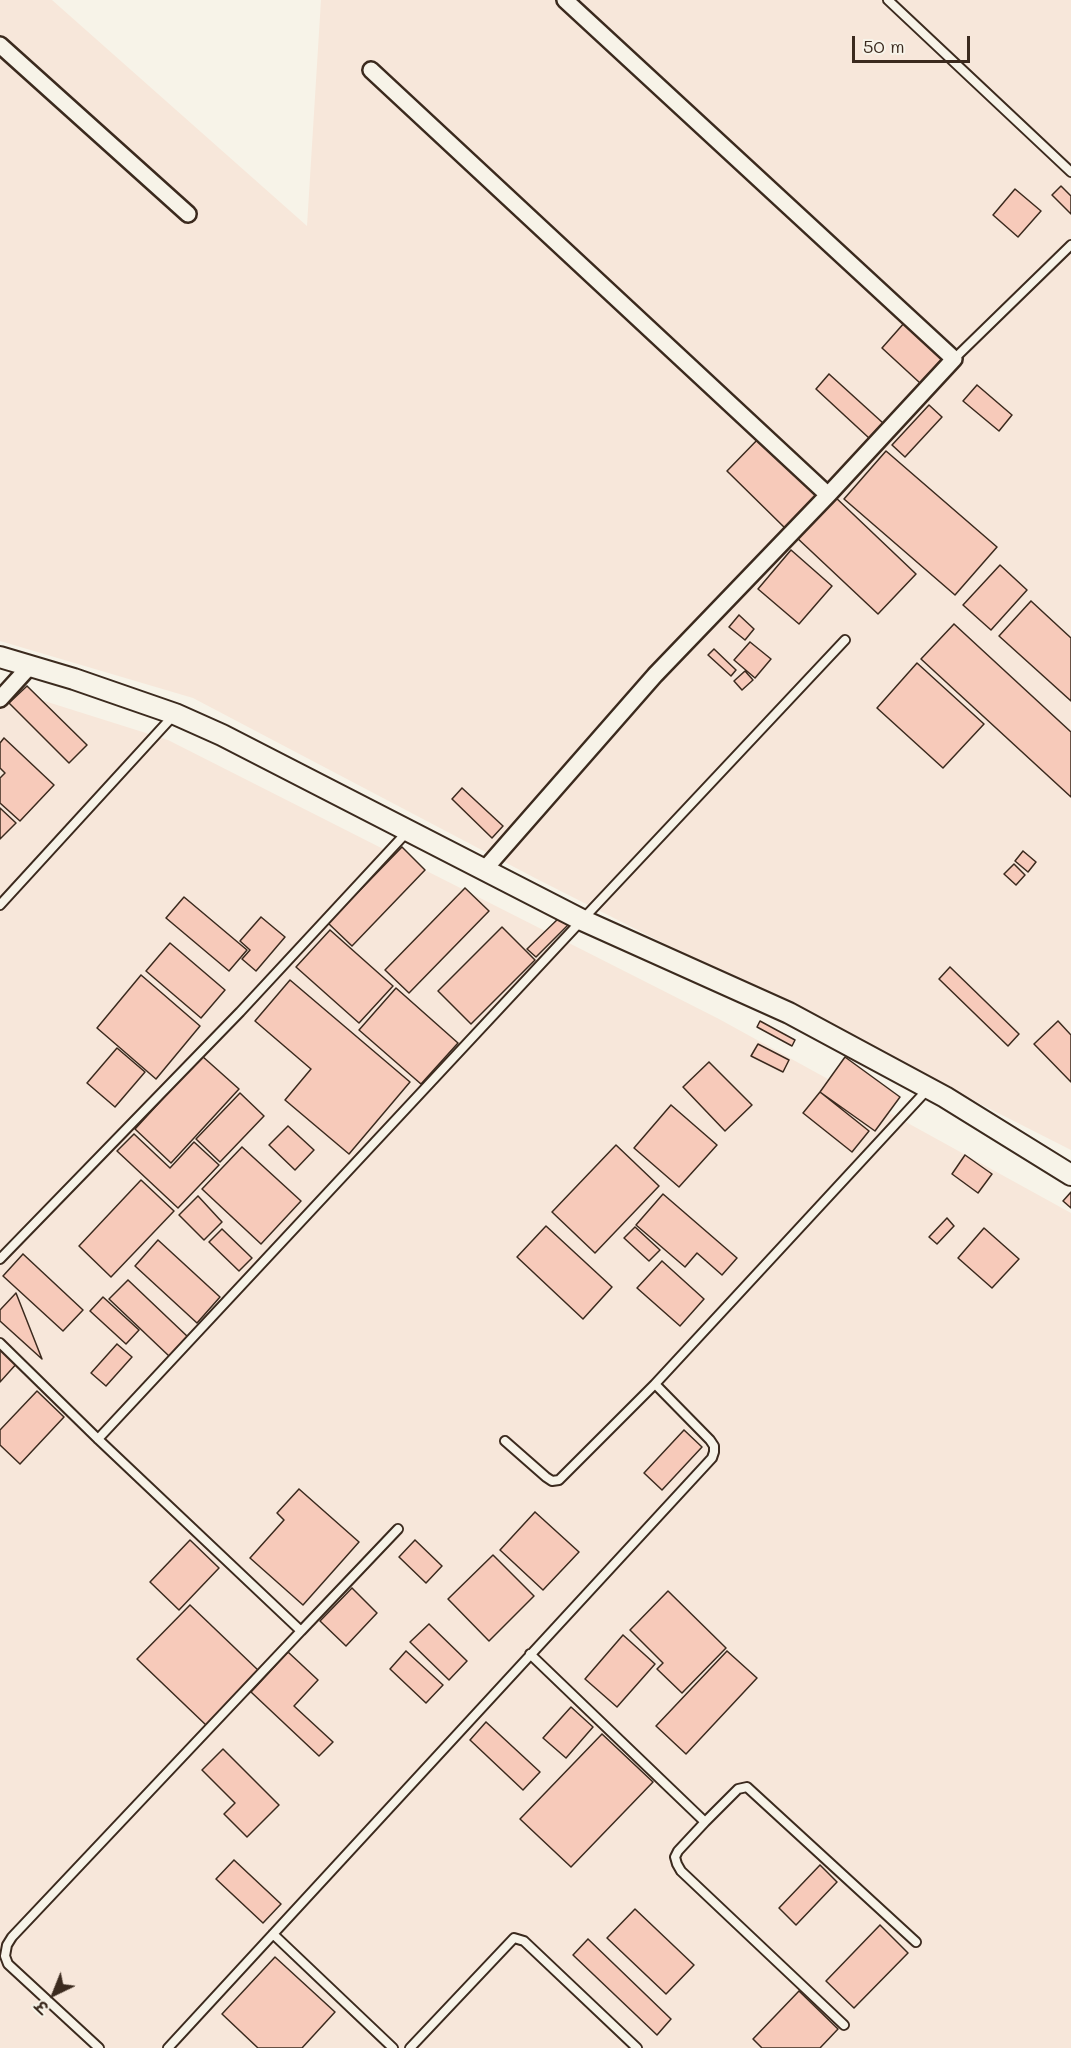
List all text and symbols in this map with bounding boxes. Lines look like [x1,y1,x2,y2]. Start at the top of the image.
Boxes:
scale bar [855,24,974,62]
text: 50 m [863,34,905,58]
north arrow [24,1964,84,2024]
text: उ [30,1996,52,2019]

